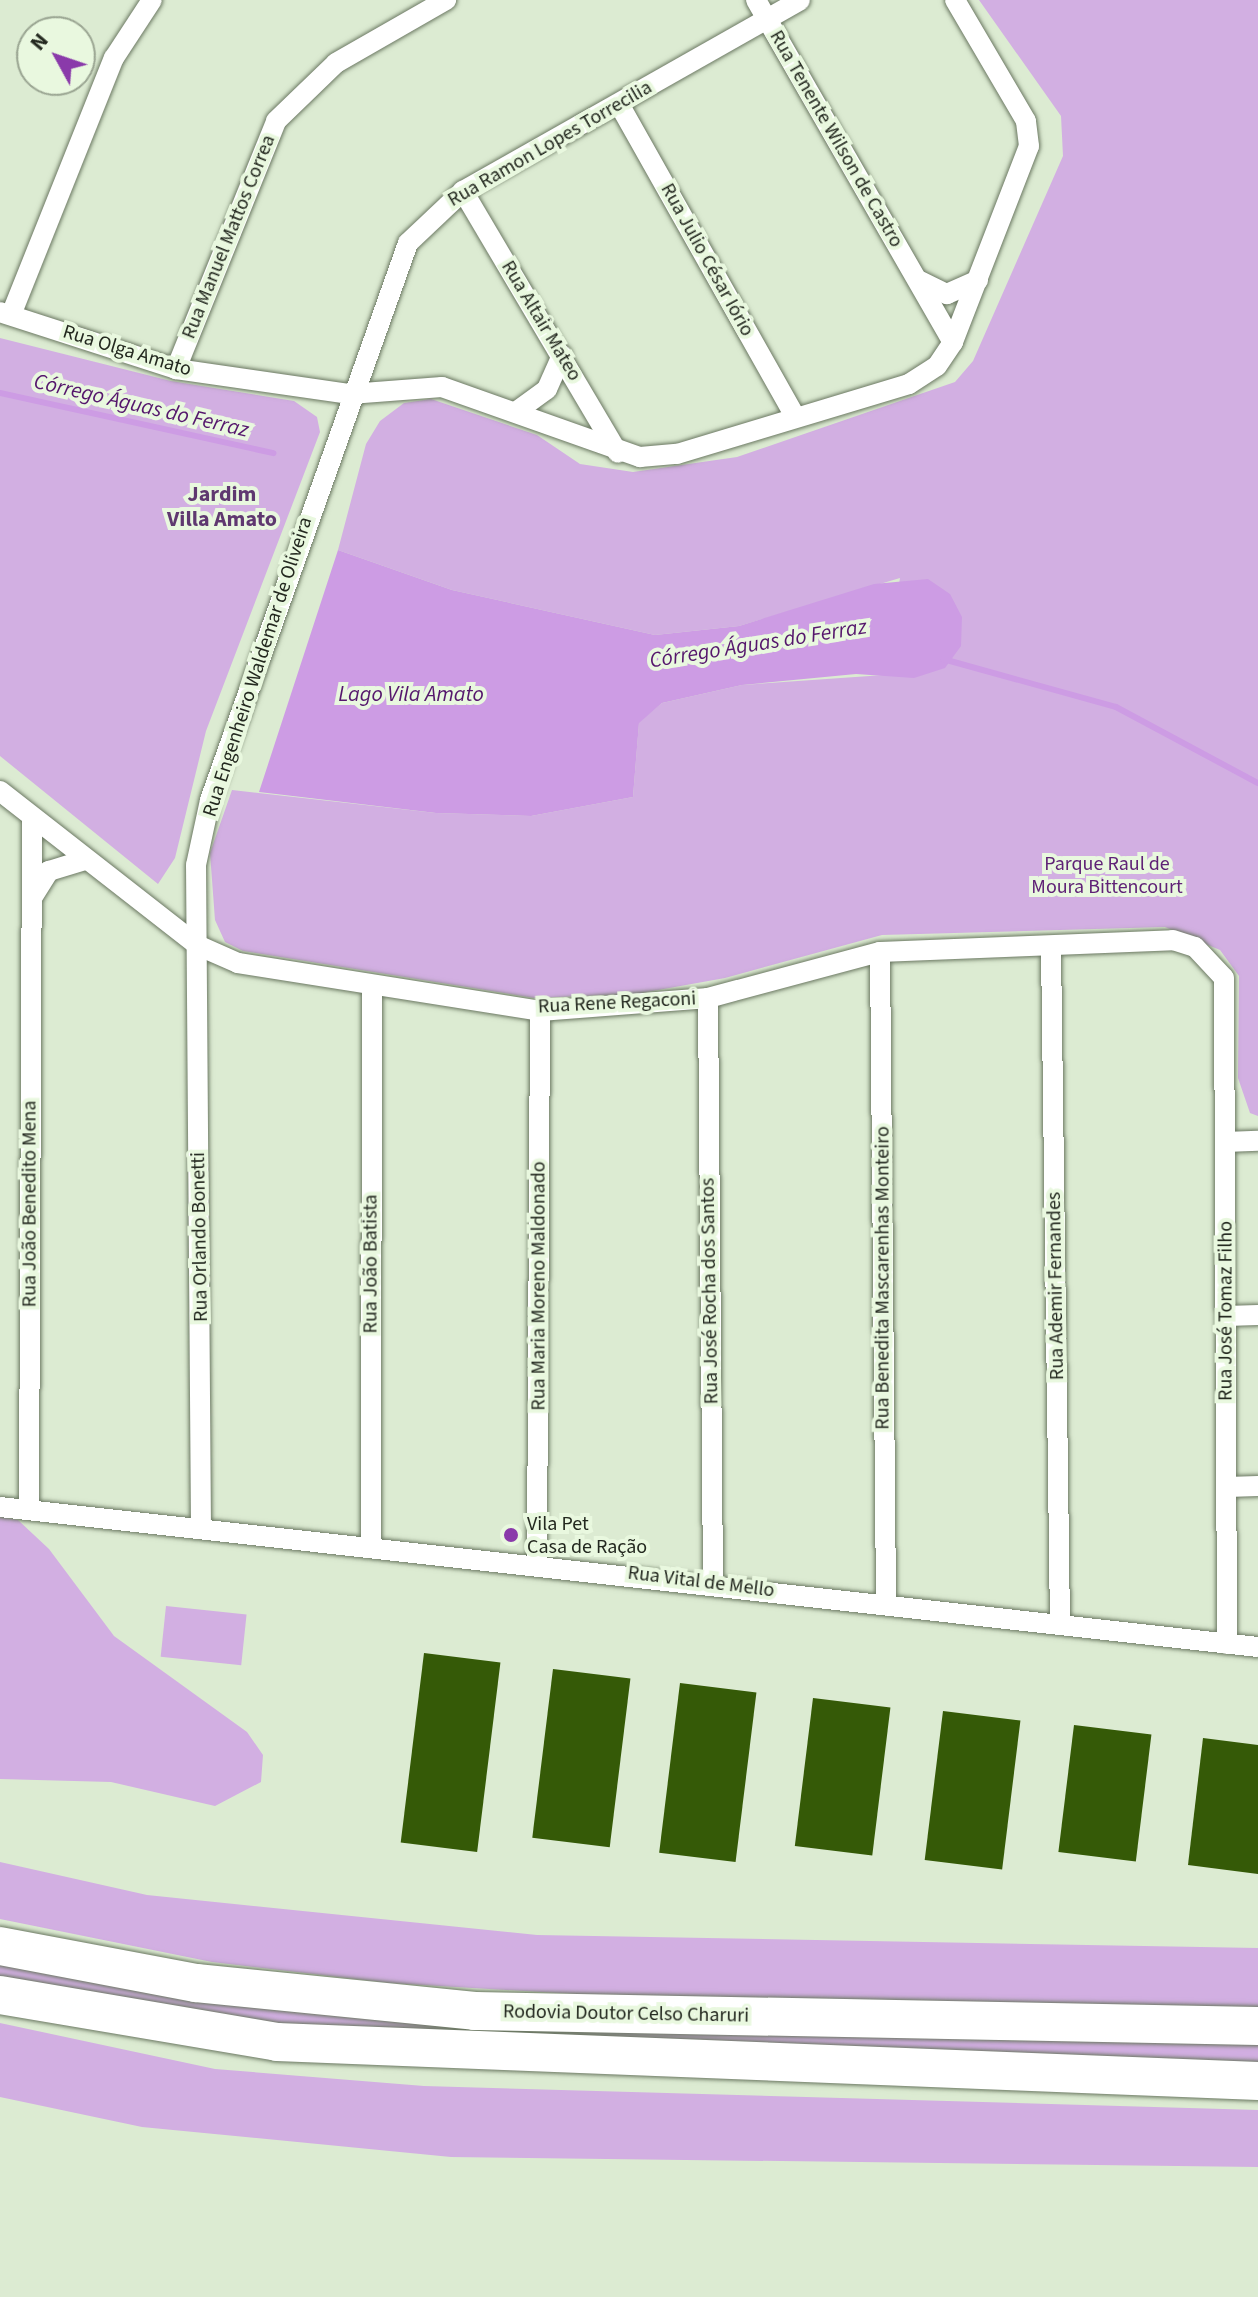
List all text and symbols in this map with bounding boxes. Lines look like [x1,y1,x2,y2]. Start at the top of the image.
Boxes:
north arrow [16,16,96,96]
text: N [22,26,56,58]
street label: Rua Tenente Wilson de Castro [764,26,908,252]
street label: Rua Ramon Lopes Torrecilia [444,76,656,212]
street label: Rua Manuel Mattos Correa [177,132,281,342]
street label: Rua Julio César Iório [655,179,759,341]
street label: Rua Altair Mateo [496,256,586,386]
street label: Rua Olga Amato [60,320,194,382]
water label: Córrego Águas do Ferraz [31,368,251,444]
district label: Jardim Villa Amato [167,481,277,532]
street label: Rua Engenheiro Waldemar de Oliveira [198,514,318,820]
water label: Córrego Águas do Ferraz [648,614,868,674]
water label: Lago Vila Amato [338,682,484,708]
park label: Parque Raul de Moura Bittencourt [1031,852,1183,899]
street label: Rua Rene Regaconi [537,987,697,1019]
street label: Rua João Benedito Mena [18,1101,42,1307]
street label: Rua Benedita Mascarenhas Monteiro [871,1126,895,1430]
street label: Rua Orlando Bonetti [187,1152,213,1322]
street label: Rua Maria Moreno Maldonado [527,1161,551,1411]
street label: Rua José Rocha dos Santos [696,1177,724,1405]
street label: Rua Ademir Fernandes [1042,1192,1070,1380]
street label: Rua João Batista [359,1194,383,1334]
street label: Rua José Tomaz Filho [1214,1221,1238,1401]
place label: Vila Pet Casa de Ração [527,1512,647,1559]
marker: Vila Pet Casa de Ração [502,1526,520,1544]
street label: Rua Vital de Mello [626,1561,776,1603]
street label: Rodovia Doutor Celso Charuri [503,2000,749,2028]

